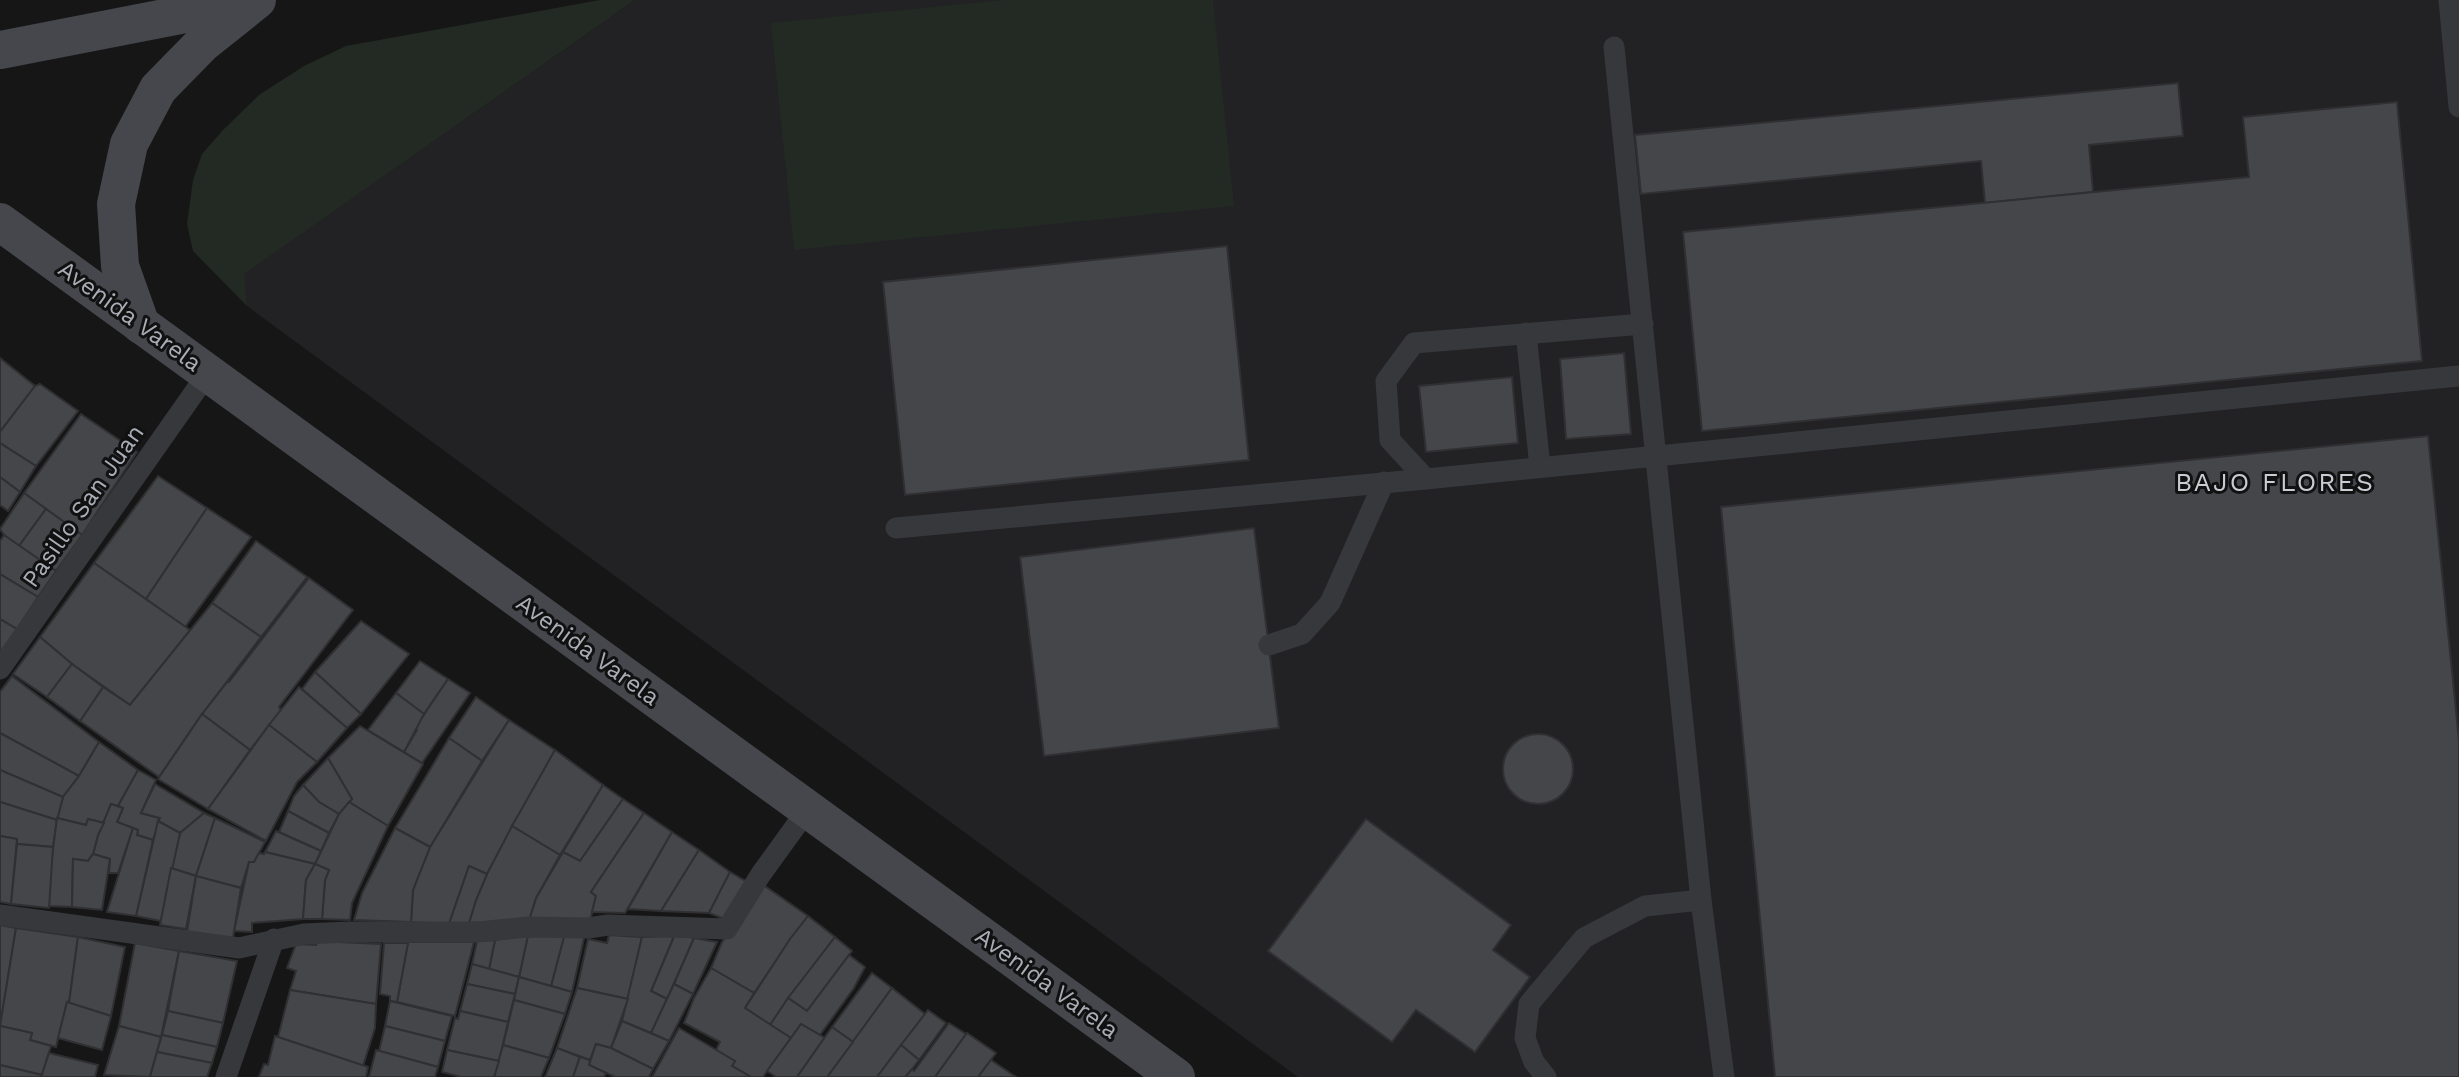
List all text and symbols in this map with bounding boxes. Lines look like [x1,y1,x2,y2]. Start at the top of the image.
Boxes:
street label: Avenida Varela [53,255,207,377]
street label: Pasillo San Juan [16,419,150,593]
district label: BAJO FLORES [2175,467,2375,497]
street label: Avenida Varela [511,589,665,711]
street label: Avenida Varela [970,922,1124,1044]

